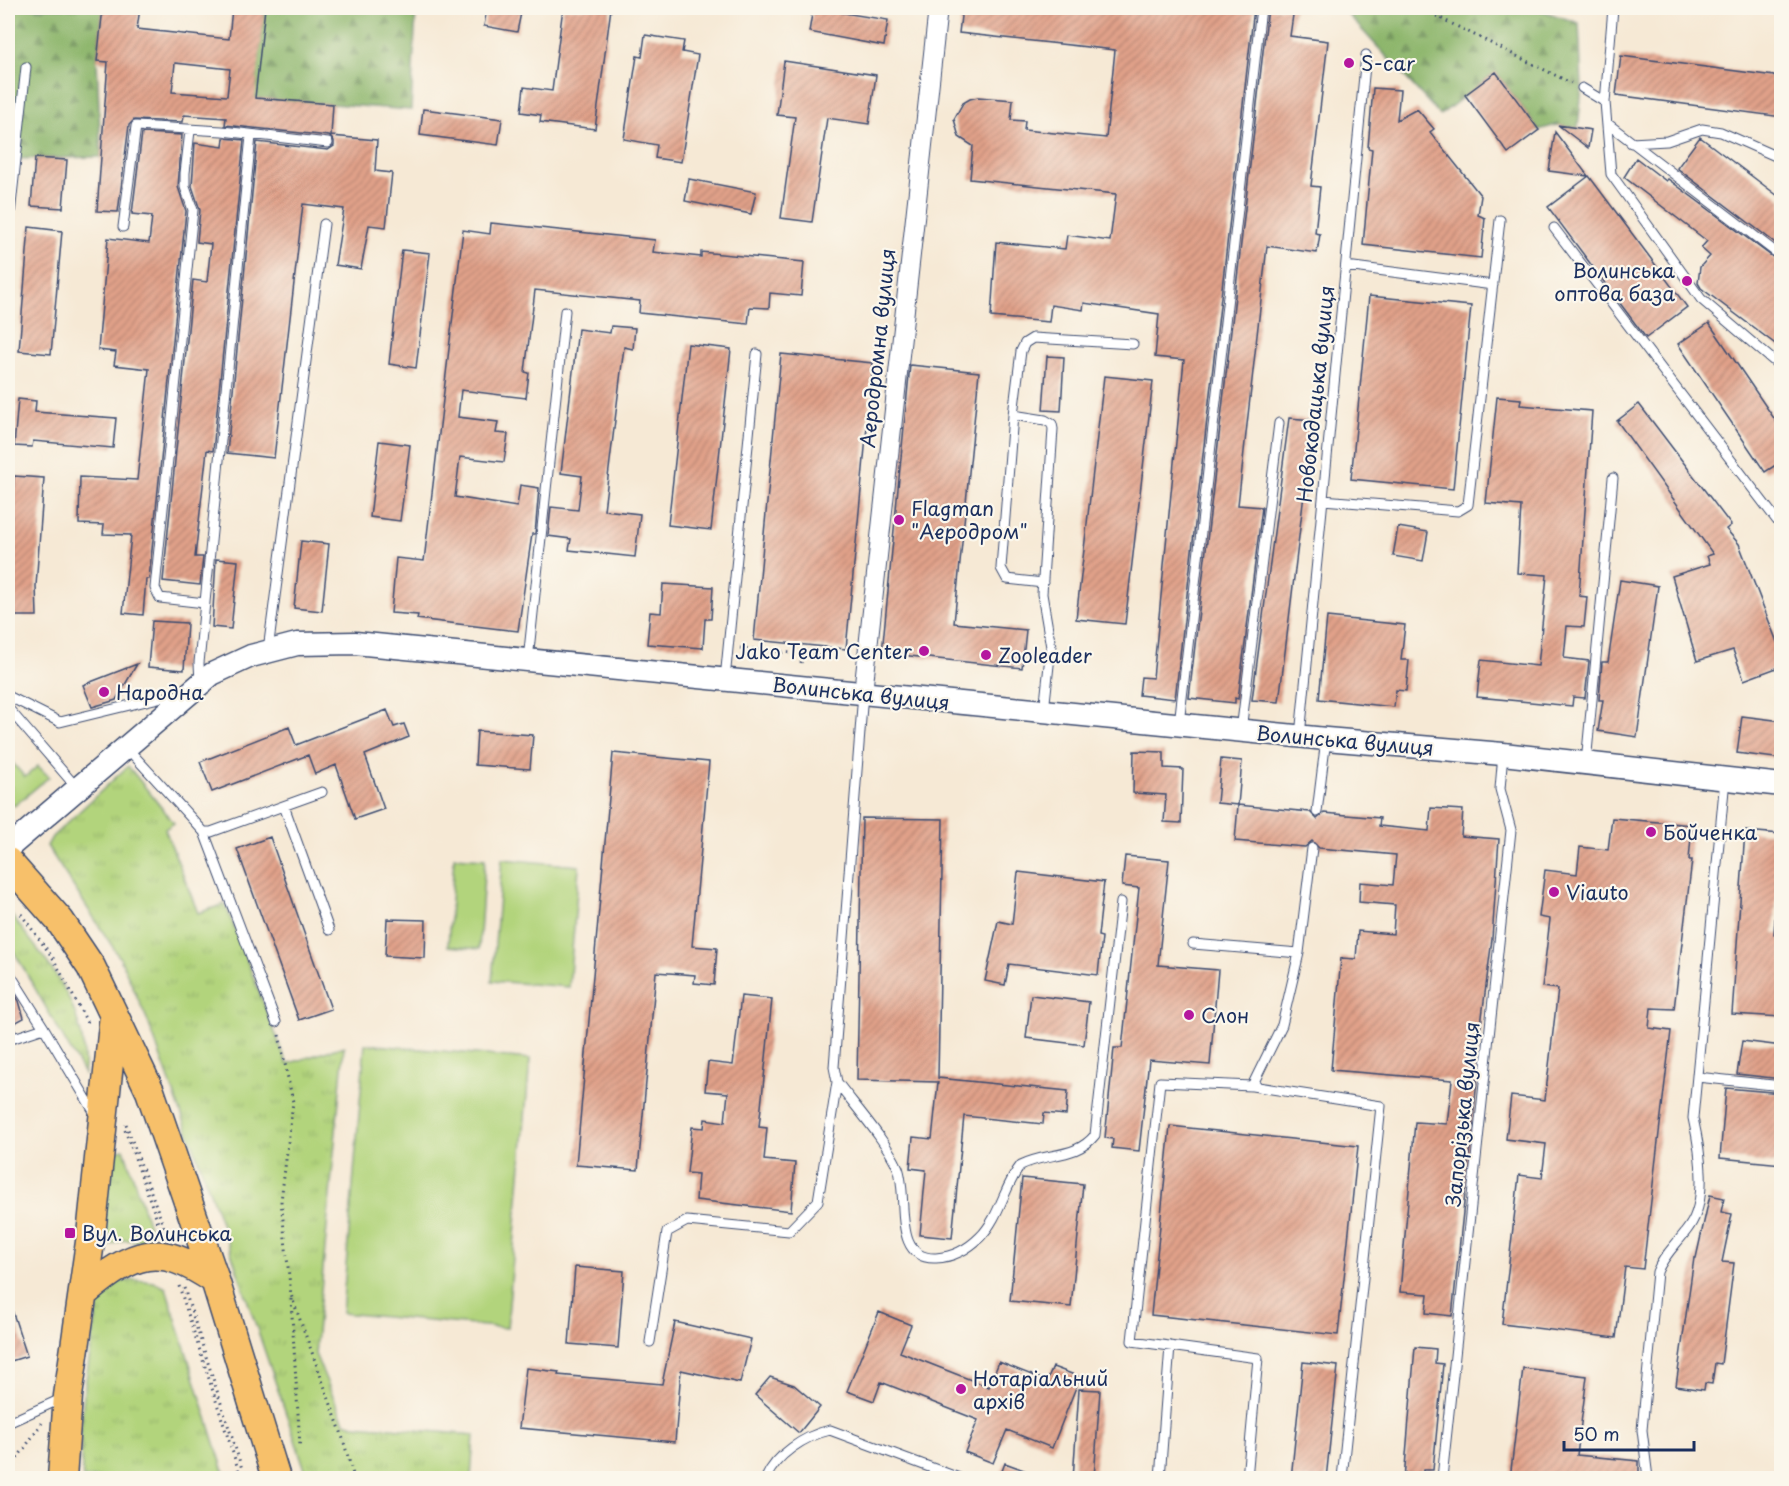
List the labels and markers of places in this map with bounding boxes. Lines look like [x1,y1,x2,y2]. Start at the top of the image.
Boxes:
place label: S-car [1361,48,1415,78]
marker: S-car [1342,56,1356,70]
place label: Волинська оптова база [1554,255,1676,308]
marker: Волинська оптова база [1680,274,1694,288]
place label: Flagman "Аеродром" [911,493,1028,546]
marker: Flagman "Аеродром" [892,513,906,527]
place label: Jako Team Center [735,636,913,666]
place label: Zooleader [998,640,1093,670]
marker: Jako Team Center [917,644,931,658]
marker: Zooleader [979,648,993,662]
place label: Народна [116,677,204,707]
marker: Народна [97,685,111,699]
place label: Бойченка [1663,817,1758,847]
marker: Бойченка [1644,825,1658,839]
place label: Viauto [1566,877,1629,907]
marker: Viauto [1547,885,1561,899]
place label: Слон [1201,1000,1249,1030]
marker: Слон [1182,1008,1196,1022]
place label: Вул. Волинська [82,1218,232,1248]
marker: Вул. Волинська [63,1226,77,1240]
place label: Нотаріальний архів [973,1363,1108,1416]
marker: Нотаріальний архів [954,1382,968,1396]

